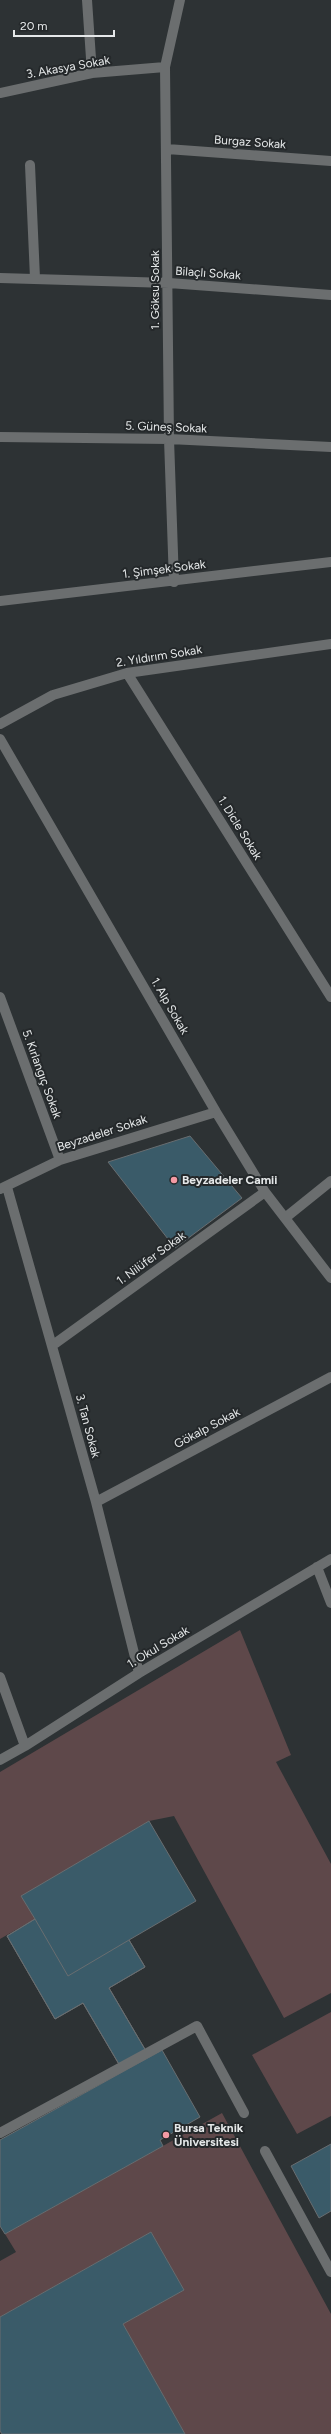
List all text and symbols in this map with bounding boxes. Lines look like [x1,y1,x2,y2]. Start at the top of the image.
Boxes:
scale bar [14,12,114,38]
text: 20 m [20,19,48,33]
street label: 3. Akasya Sokak [25,53,111,81]
street label: Burgaz Sokak [214,133,287,152]
street label: 1. Göksu Sokak [148,250,162,330]
street label: Bilaçlı Sokak [175,264,241,282]
street label: 5. Güneş Sokak [125,419,207,435]
street label: 1. Şimşek Sokak [122,557,207,581]
street label: 2. Yıldırım Sokak [115,642,203,670]
street label: 1. Dicle Sokak [215,794,265,862]
street label: 1. Alp Sokak [148,975,192,1037]
street label: 5. Kırlangıç Sokak [19,1028,65,1120]
street label: Beyzadeler Sokak [55,1112,149,1154]
place label: Beyzadeler Camii [182,1173,277,1187]
marker: Beyzadeler Camii [169,1175,179,1185]
street label: 1. Nilüfer Sokak [114,1228,188,1288]
street label: 3. Tan Sokak [73,1392,103,1460]
street label: Gökalp Sokak [172,1405,242,1451]
street label: 1. Okul Sokak [124,1623,192,1671]
place label: Bursa Teknik Üniversitesi [174,2121,244,2149]
marker: Bursa Teknik Üniversitesi [161,2130,171,2140]

